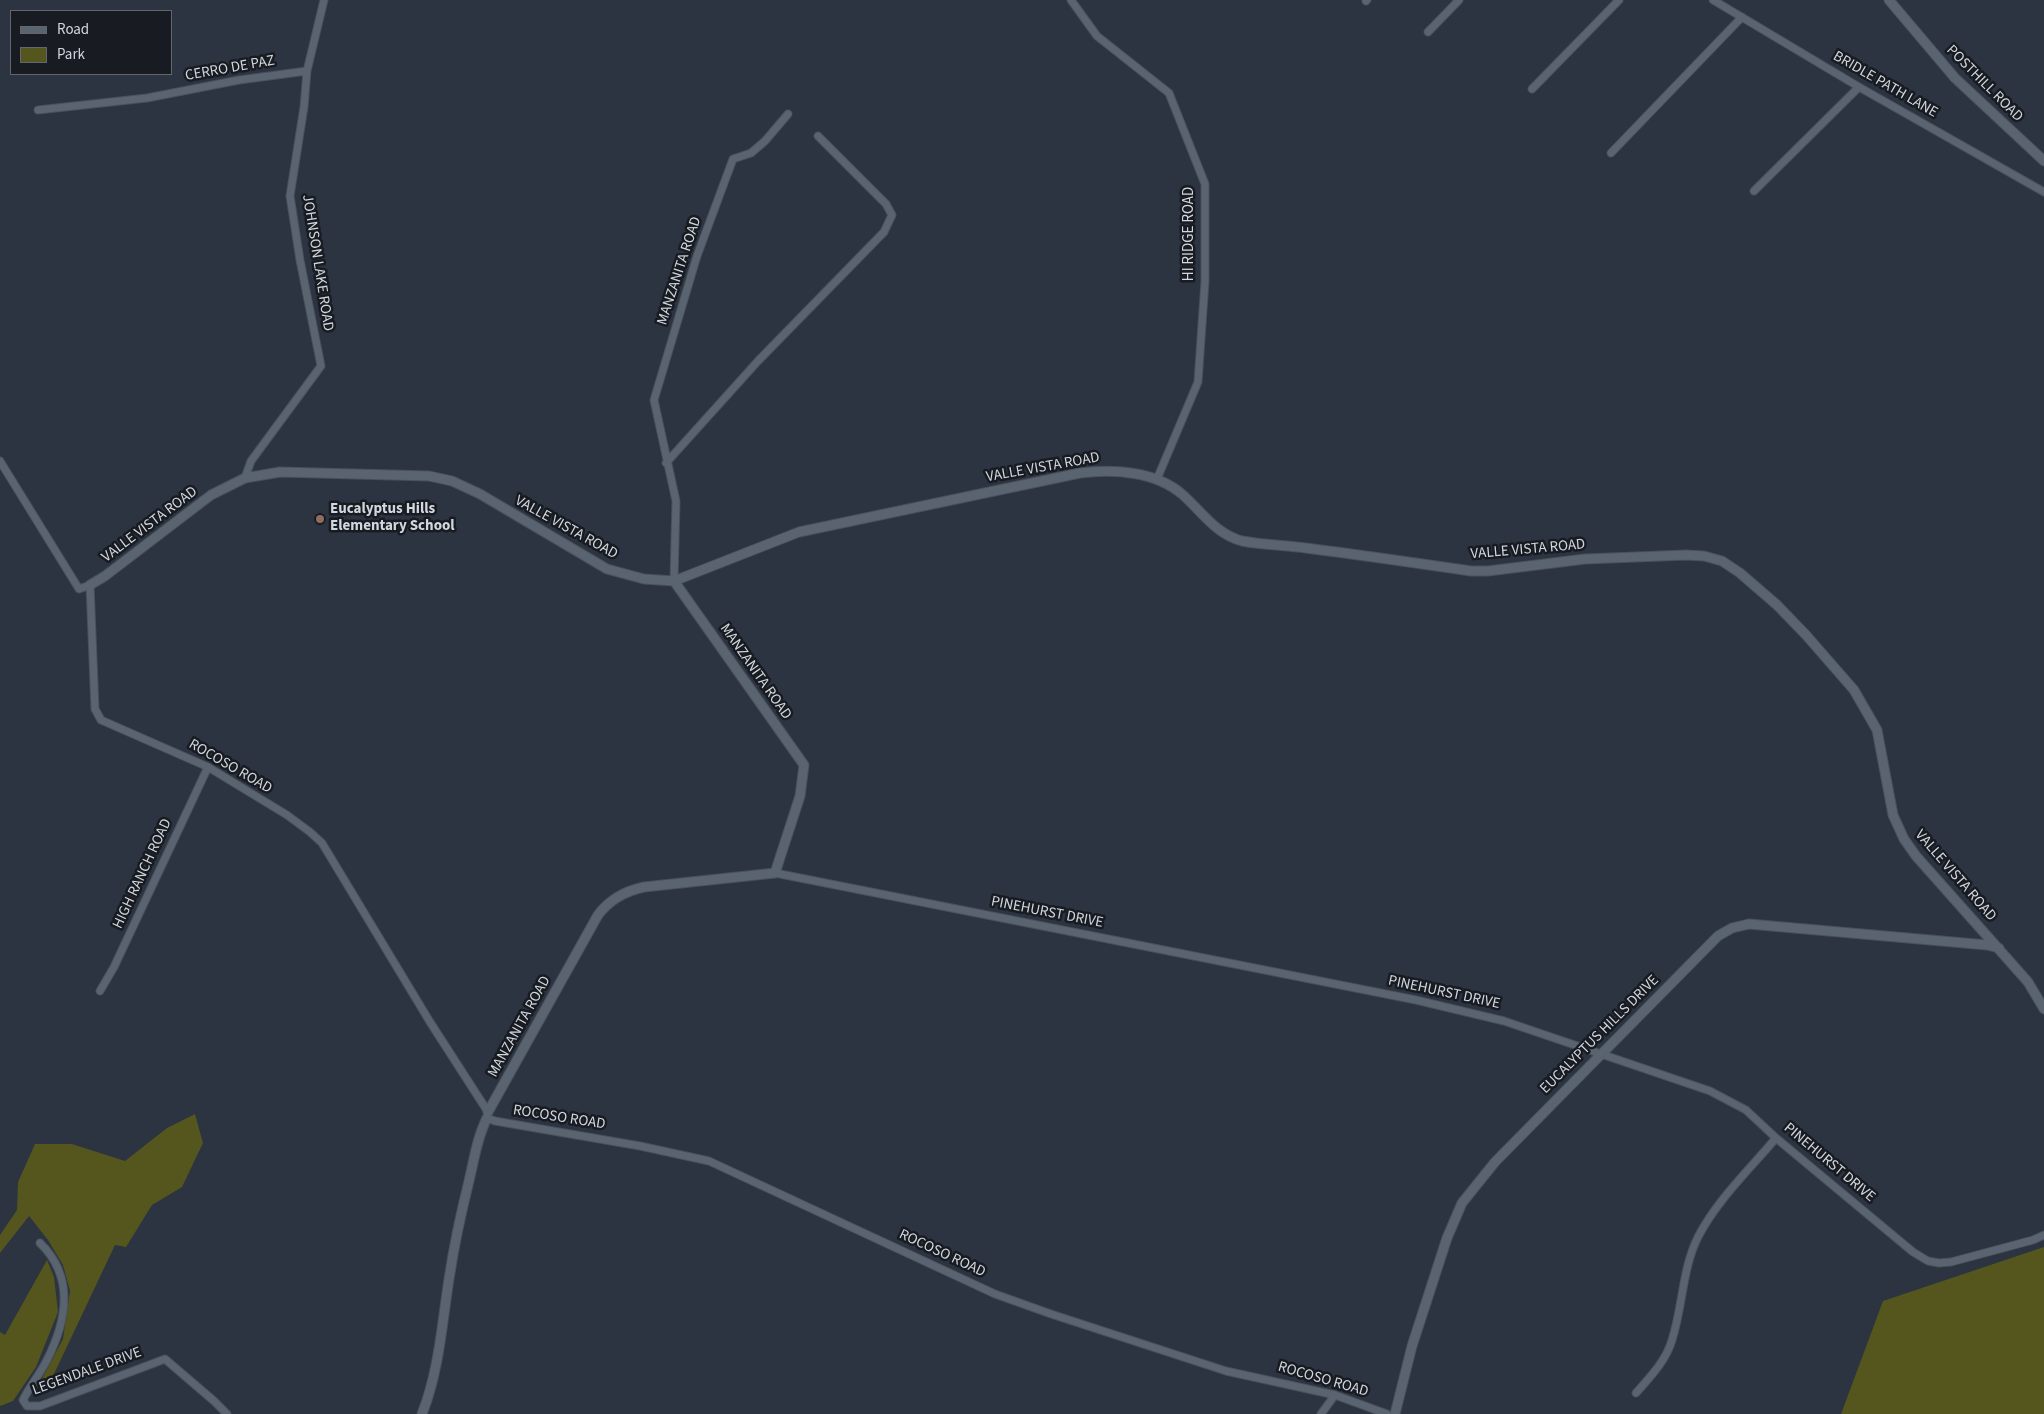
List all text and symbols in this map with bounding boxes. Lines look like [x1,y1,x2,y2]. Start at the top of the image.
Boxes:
legend [10,10,172,75]
text: Road [57,19,89,40]
street label: POSTHILL ROAD [1942,42,2026,126]
text: Park [57,44,85,65]
street label: BRIDLE PATH LANE [1830,48,1940,122]
street label: CERRO DE PAZ [184,52,276,86]
street label: HI RIDGE ROAD [1181,187,1199,281]
street label: JOHNSON LAKE ROAD [297,193,337,333]
street label: MANZANITA ROAD [654,215,706,327]
street label: VALLE VISTA ROAD [985,449,1101,487]
street label: VALLE VISTA ROAD [99,483,201,567]
street label: VALLE VISTA ROAD [511,492,621,564]
place label: Eucalyptus Hills Elementary School [330,501,455,536]
marker: Eucalyptus Hills Elementary School [314,513,326,525]
street label: VALLE VISTA ROAD [1470,536,1586,564]
street label: MANZANITA ROAD [715,621,795,723]
street label: ROCOSO ROAD [185,736,275,798]
street label: HIGH RANCH ROAD [110,816,176,932]
street label: VALLE VISTA ROAD [1911,827,1999,925]
street label: PINEHURST DRIVE [989,893,1105,933]
street label: PINEHURST DRIVE [1386,972,1502,1014]
street label: EUCALYPTUS HILLS DRIVE [1537,972,1663,1098]
street label: MANZANITA ROAD [485,973,555,1081]
street label: ROCOSO ROAD [512,1102,606,1134]
street label: PINEHURST DRIVE [1780,1119,1878,1207]
street label: ROCOSO ROAD [896,1226,988,1282]
street label: LEGENDALE DRIVE [30,1344,144,1400]
street label: ROCOSO ROAD [1276,1358,1370,1402]

